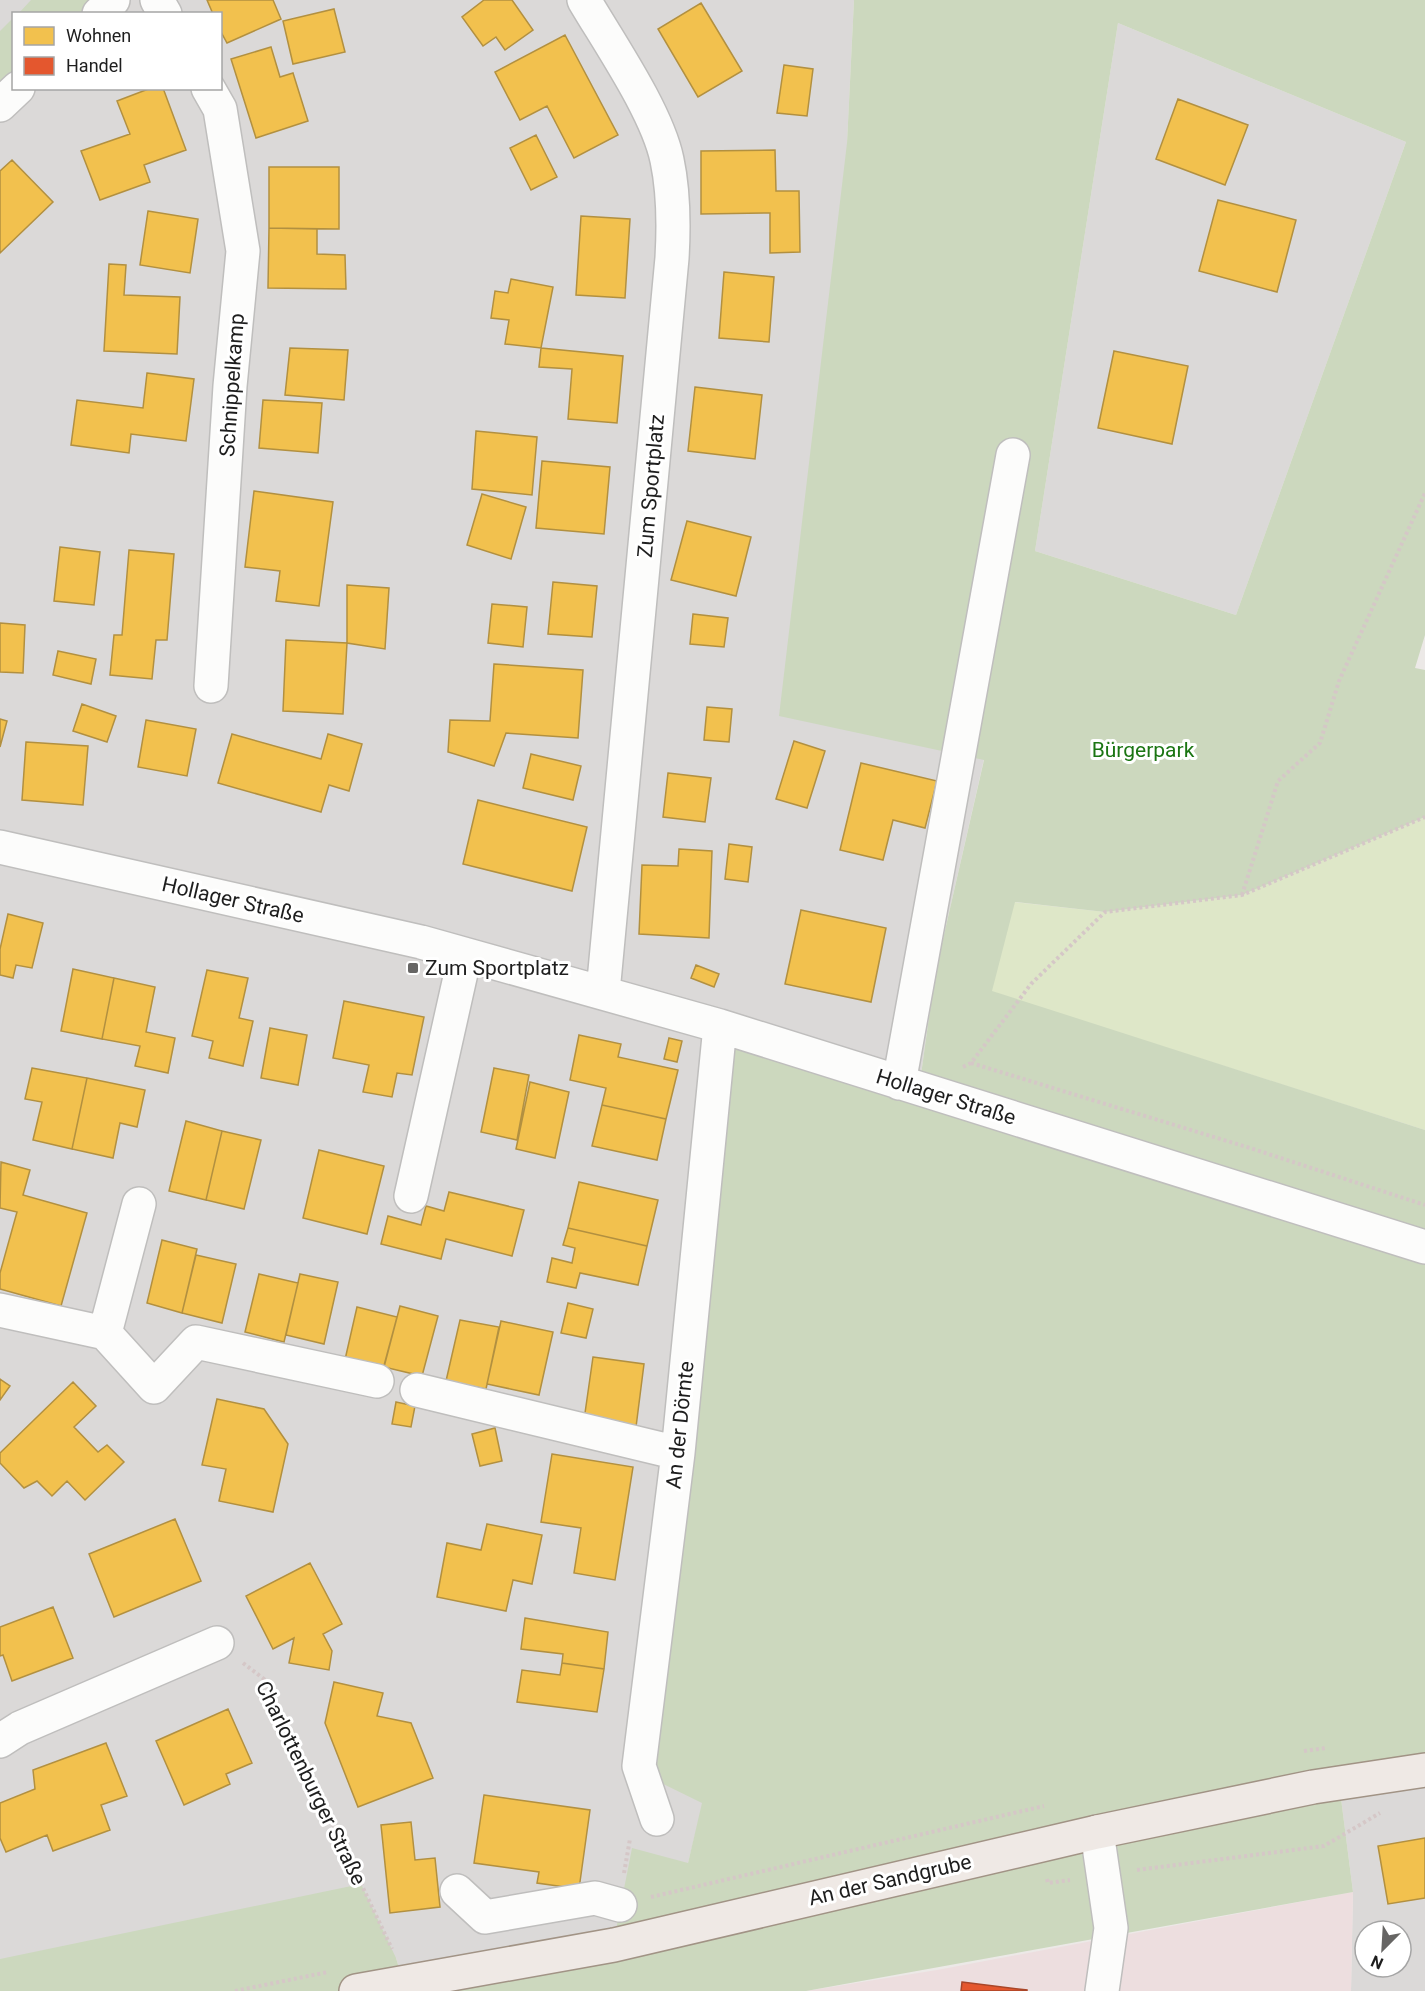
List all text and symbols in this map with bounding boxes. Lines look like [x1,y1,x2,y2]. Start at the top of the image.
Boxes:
legend [12,12,222,90]
text: Wohnen [66,25,131,46]
text: Handel [66,55,123,76]
street label: Schnippelkamp [215,312,249,458]
street label: Zum Sportplatz [633,413,669,559]
park label: Bürgerpark [1092,738,1195,762]
street label: Hollager Straße [160,872,306,928]
place label: Zum Sportplatz [425,956,569,980]
marker: Zum Sportplatz [406,961,420,975]
street label: Hollager Straße [873,1064,1019,1130]
street label: An der Dörnte [661,1360,699,1490]
street label: Charlottenburger Straße [251,1677,371,1889]
street label: An der Sandgrube [806,1850,974,1910]
north arrow [1353,1919,1413,1979]
text: N [1368,1951,1386,1973]

